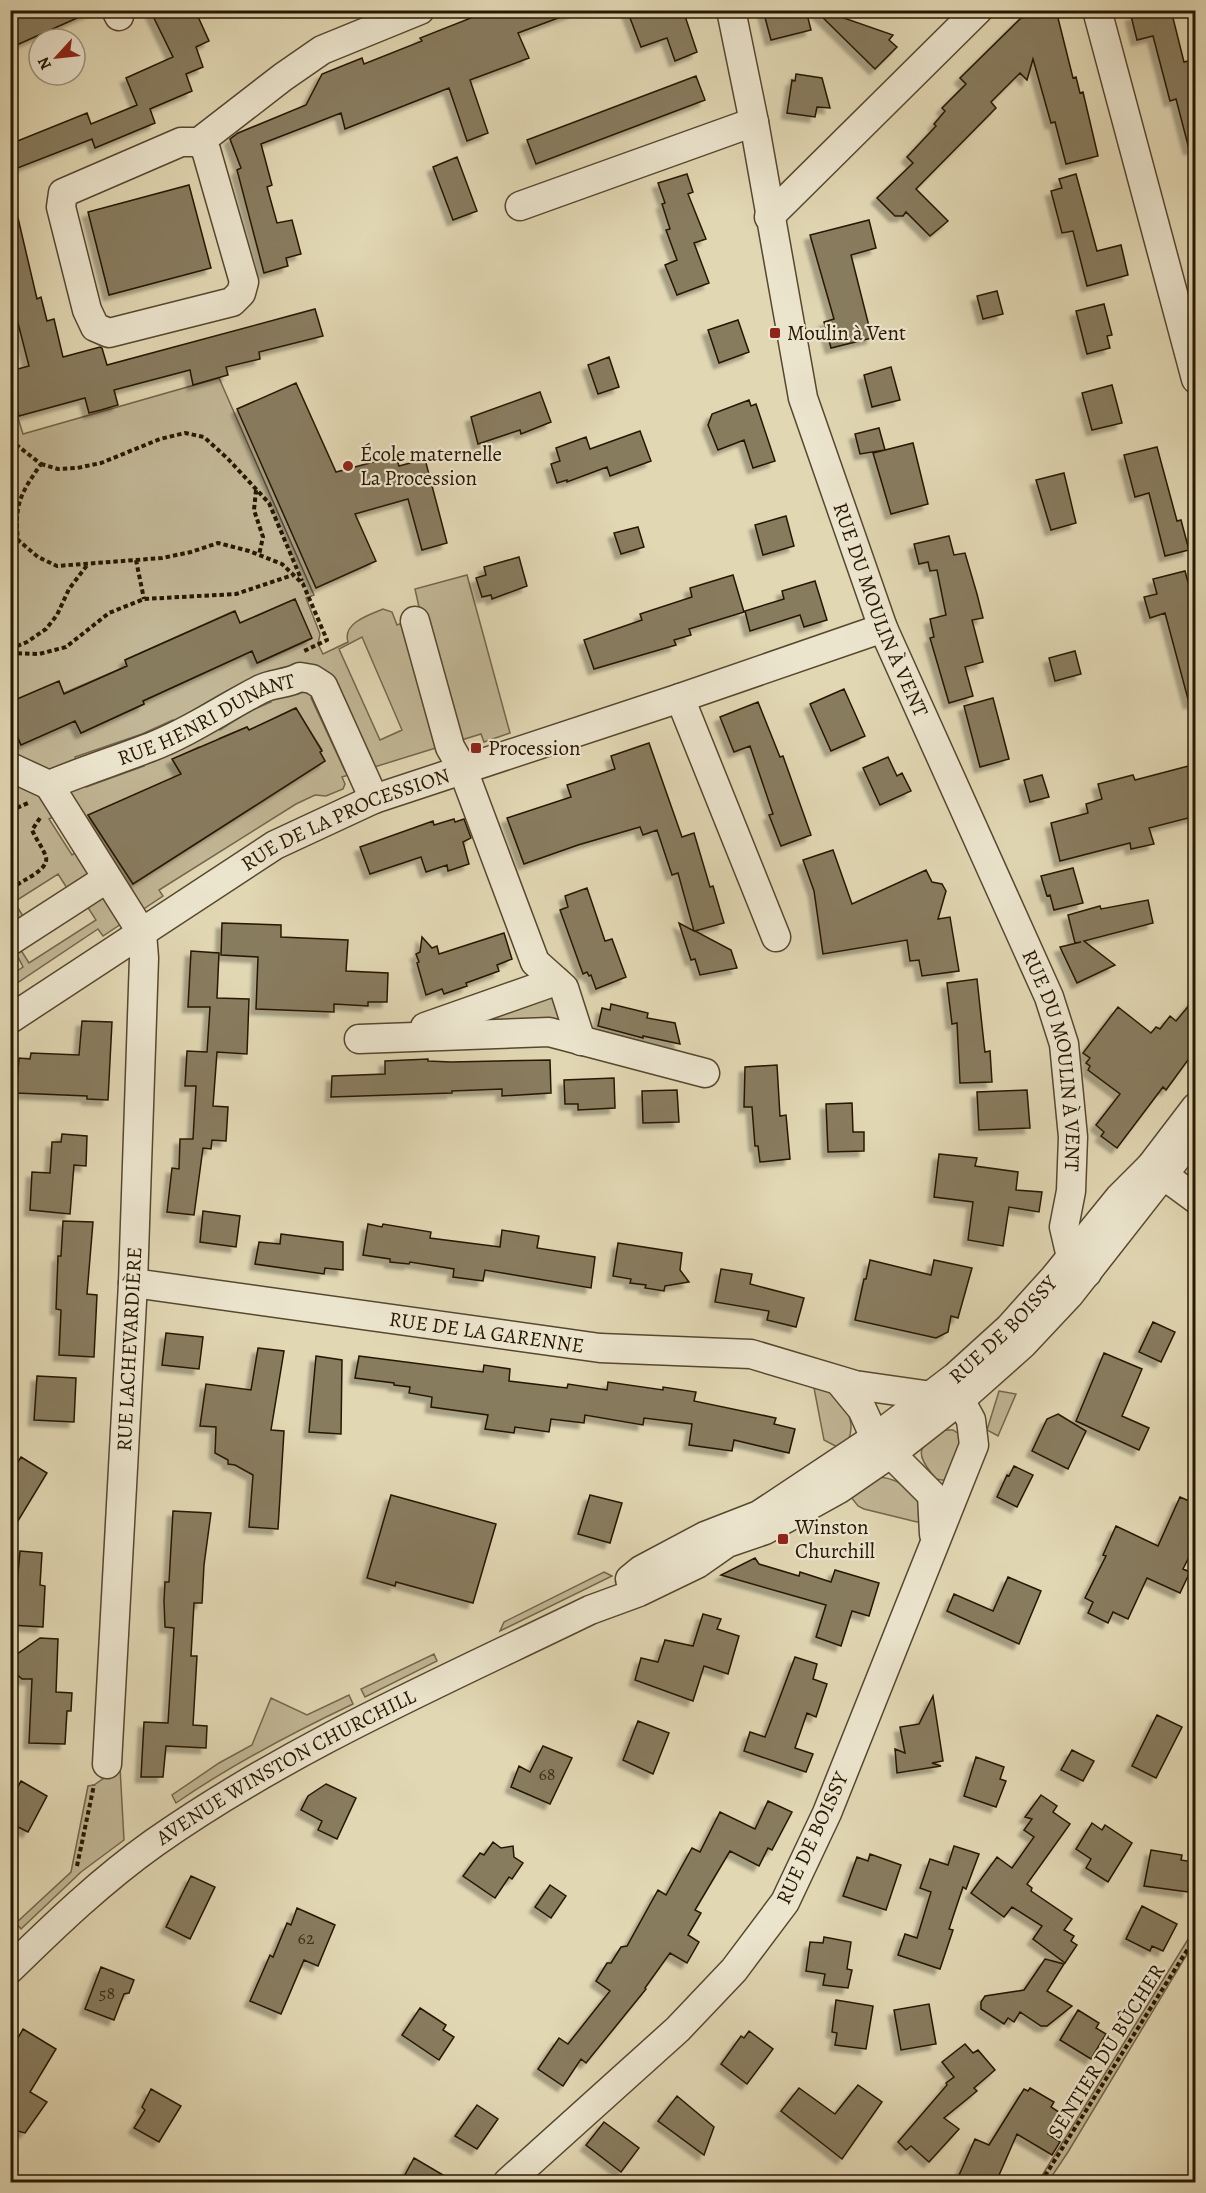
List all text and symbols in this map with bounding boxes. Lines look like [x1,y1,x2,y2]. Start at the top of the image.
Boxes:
north arrow [27,27,87,87]
text: N [32,53,57,74]
place label: Moulin à Vent [787,319,906,347]
marker: Moulin à Vent [768,326,782,340]
place label: École maternelle La Procession [360,440,502,492]
marker: École maternelle La Procession [341,459,355,473]
street label: RUE DU MOULIN À VENT [826,499,935,722]
street label: RUE HENRI DUNANT [114,666,299,772]
place label: Procession [488,734,580,762]
marker: Procession [469,741,483,755]
street label: RUE DE LA PROCESSION [235,761,453,878]
street label: RUE DU MOULIN À VENT [1015,945,1087,1172]
street label: RUE LACHEVARDIÈRE [110,1246,148,1452]
street label: RUE DE BOISSY [943,1269,1064,1390]
street label: RUE DE LA GARENNE [387,1305,586,1360]
place label: Winston Churchill [794,1513,875,1565]
marker: Winston Churchill [776,1532,790,1546]
street label: AVENUE WINSTON CHURCHILL [149,1682,420,1852]
house number: 68 [538,1762,556,1786]
street label: RUE DE BOISSY [769,1767,855,1909]
house number: 62 [298,1926,315,1950]
street label: SENTIER DU BÛCHER [1041,1958,1171,2144]
house number: 58 [99,1981,115,2005]

